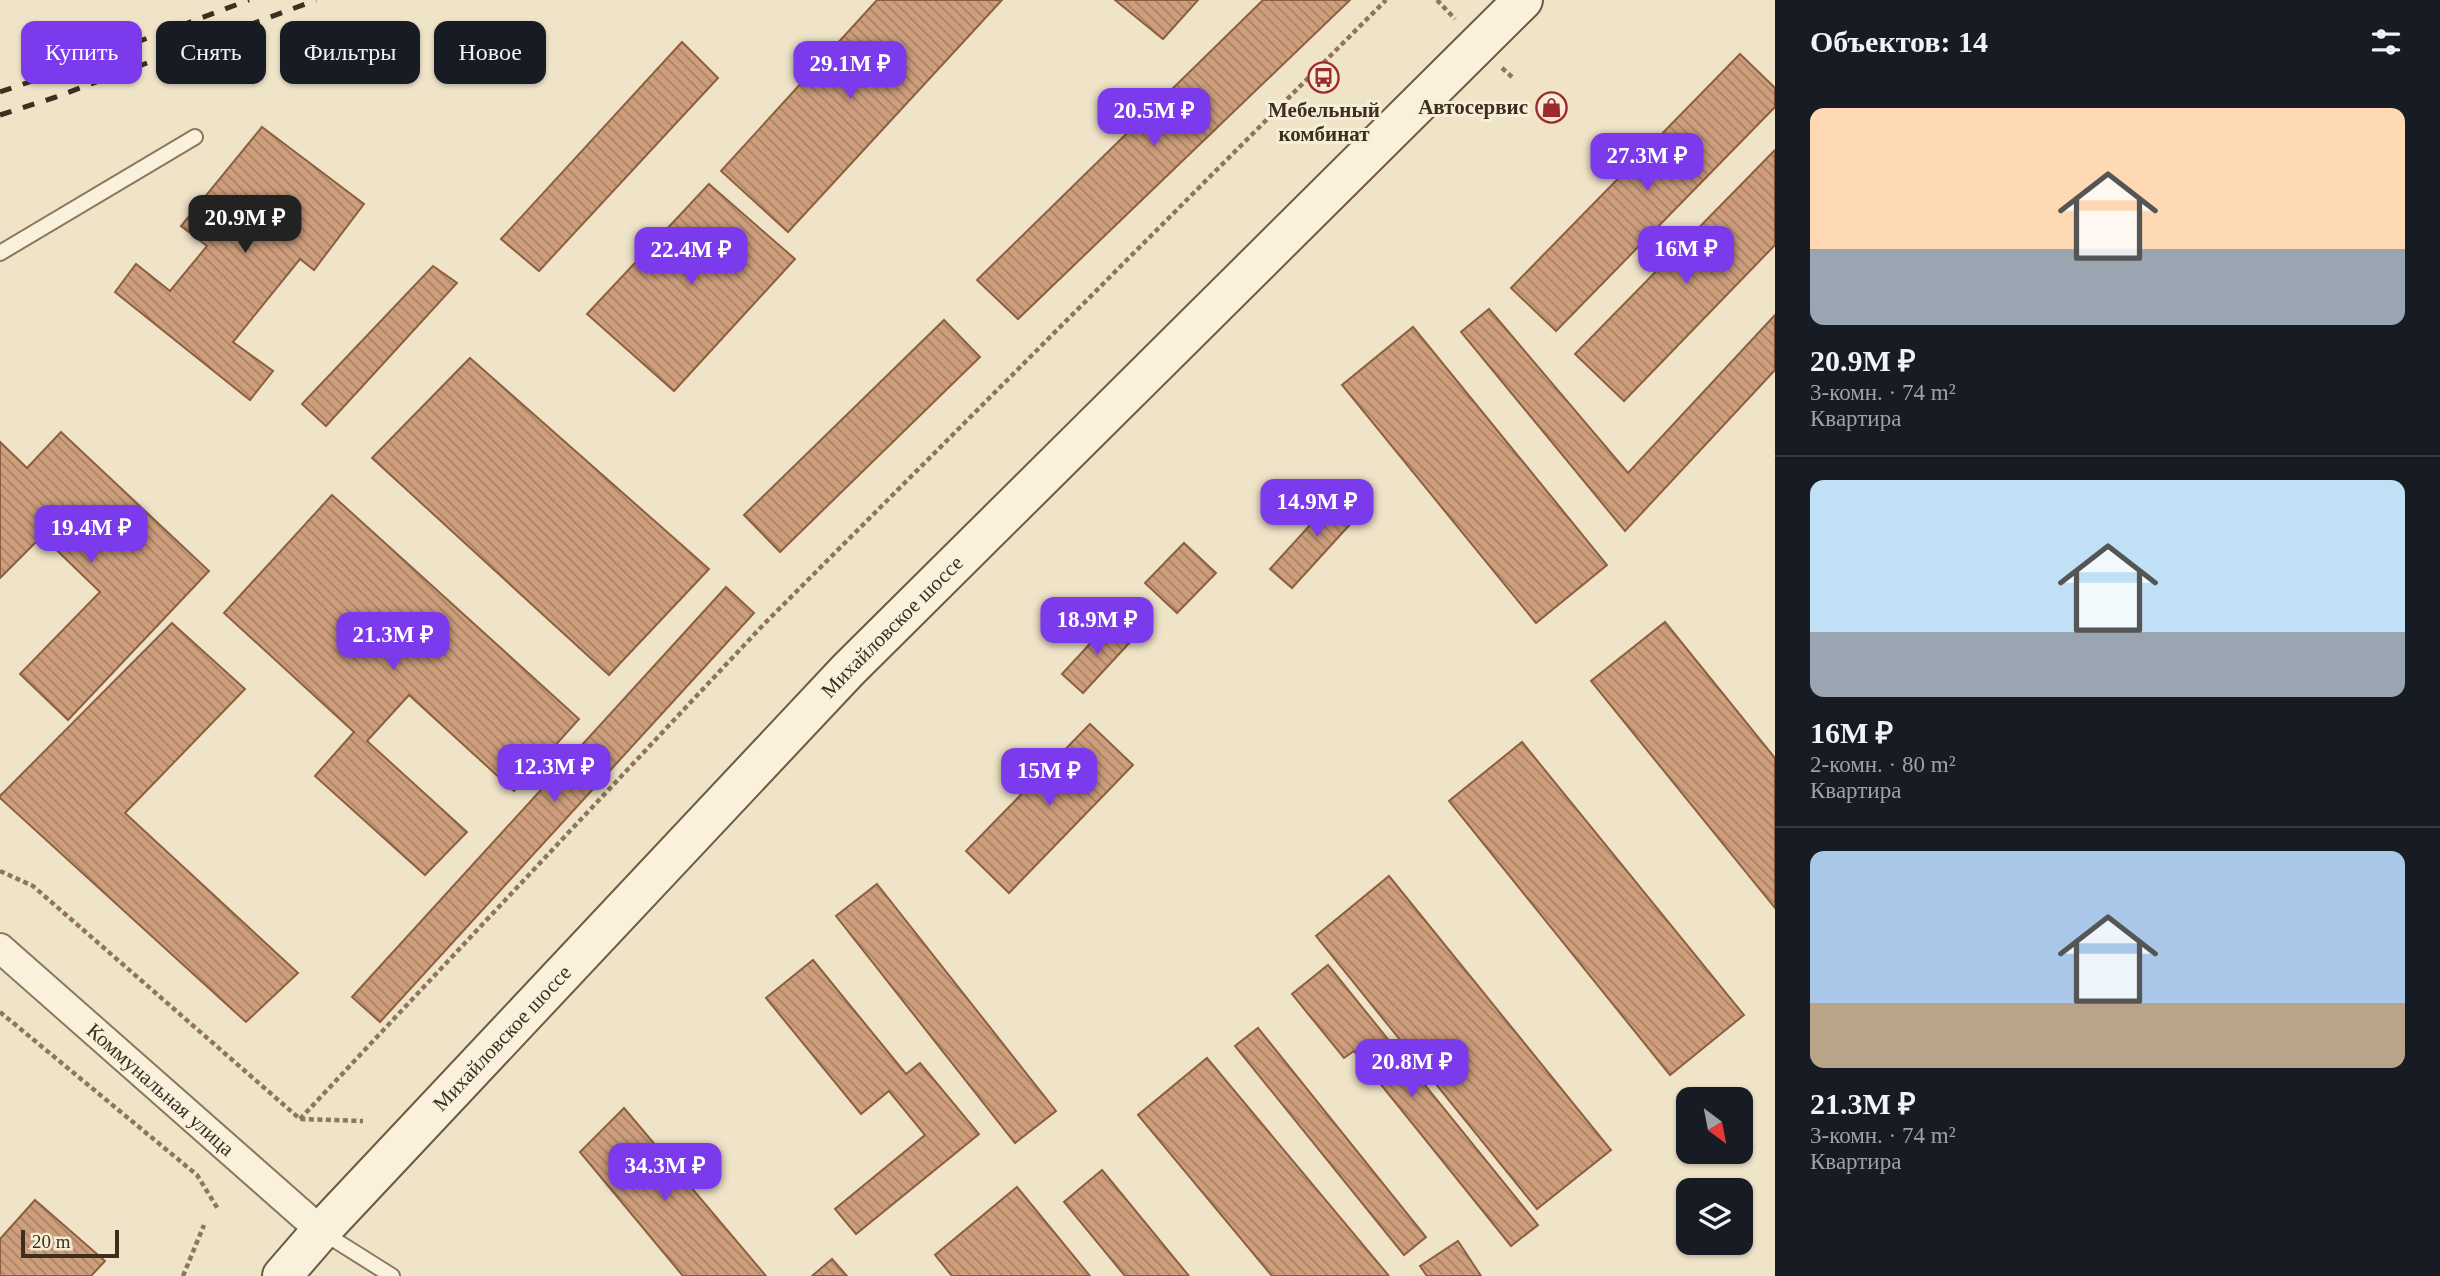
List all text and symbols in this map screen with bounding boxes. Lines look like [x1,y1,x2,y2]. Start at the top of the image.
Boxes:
chip: Купить [21,21,142,84]
chip: Снять [156,21,266,84]
chip: Фильтры [280,21,420,84]
chip: Новое [434,21,546,84]
icon: filters [2367,23,2405,61]
text: Объектов: 14 [1810,25,1988,58]
pin: 29.1M ₽ [785,42,915,101]
text: 29.1M ₽ [809,51,891,76]
bus stop icon: Мебельный комбинат [1307,61,1341,95]
pin: 20.5M ₽ [1089,88,1219,148]
shop icon: Автосервис [1534,90,1568,124]
place label: Автосервис [1418,95,1528,119]
text: 20.5M ₽ [1113,98,1195,123]
place label: Мебельный комбинат [1268,98,1380,146]
pin: 27.3M ₽ [1582,134,1712,193]
text: 27.3M ₽ [1606,143,1688,168]
icon: home [2045,153,2171,279]
pin: 20.9M ₽ [180,196,310,255]
text: 20.9M ₽ [204,205,286,230]
pin: 16M ₽ [1637,226,1735,286]
pin: 22.4M ₽ [626,228,756,287]
text: 16M ₽ [1654,236,1718,261]
text: 22.4M ₽ [650,237,732,262]
text: 20.9M ₽ [1810,344,1916,377]
text: 3-комн. · 74 m² [1810,380,1956,405]
text: Квартира [1810,406,1901,431]
pin: 14.9M ₽ [1252,480,1382,539]
text: 14.9M ₽ [1276,489,1358,514]
pin: 19.4M ₽ [26,505,156,565]
text: 19.4M ₽ [50,515,132,540]
icon: home [2045,525,2171,651]
street label: Михайловское шоссе [816,551,968,703]
pin: 18.9M ₽ [1032,598,1162,657]
text: 18.9M ₽ [1056,607,1138,632]
pin: 21.3M ₽ [328,612,458,672]
text: 21.3M ₽ [352,622,434,647]
text: 16M ₽ [1810,716,1893,749]
pin: 12.3M ₽ [489,744,619,804]
pin: 15M ₽ [1000,748,1098,808]
text: 2-комн. · 80 m² [1810,752,1956,777]
text: 12.3M ₽ [513,754,595,779]
text: 15M ₽ [1017,758,1081,783]
text: Квартира [1810,778,1901,803]
icon: home [2045,896,2171,1022]
street label: Михайловское шоссе [428,961,576,1116]
street label: Коммунальная улица [82,1018,240,1161]
pin: 20.8M ₽ [1347,1040,1477,1099]
text: 20.8M ₽ [1371,1049,1453,1074]
north arrow [1676,1087,1754,1164]
map controls [1676,1087,1753,1255]
text: 21.3M ₽ [1810,1087,1916,1120]
text: 3-комн. · 74 m² [1810,1123,1956,1148]
pin: 34.3M ₽ [600,1144,730,1203]
text: Квартира [1810,1149,1901,1174]
text: 34.3M ₽ [624,1153,706,1178]
button: layers [1676,1178,1753,1255]
scale bar [21,1227,119,1259]
text: 20 m [32,1231,71,1252]

